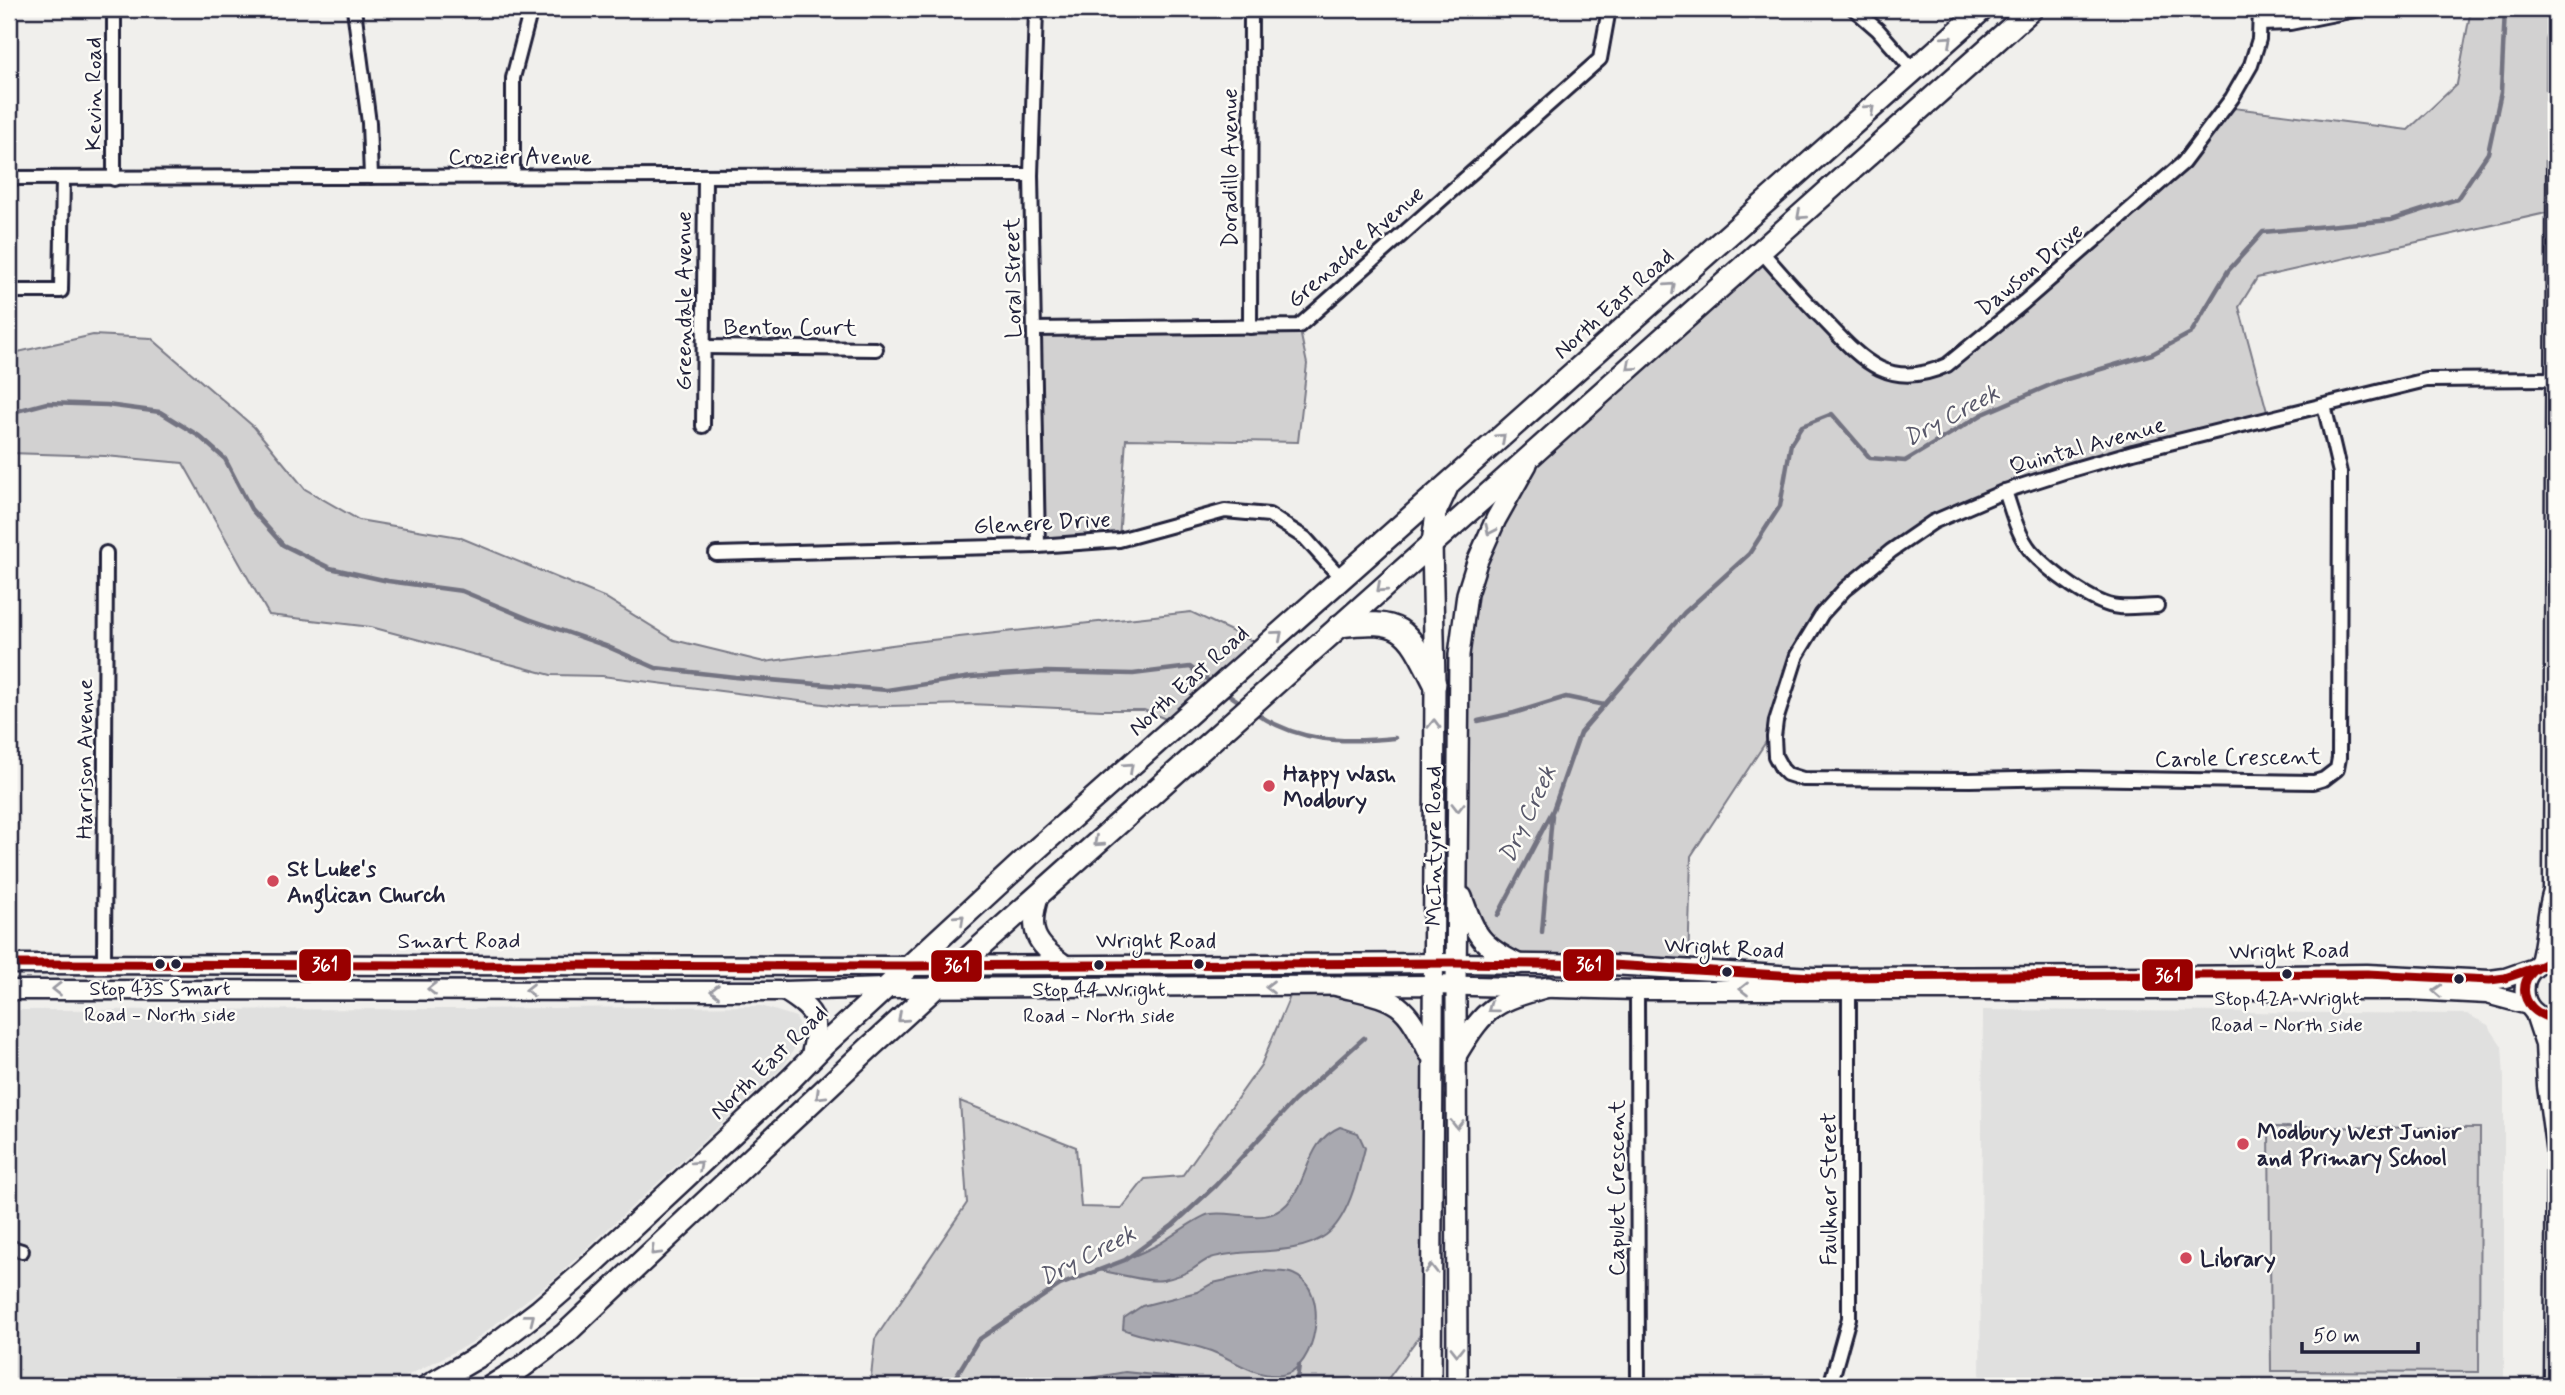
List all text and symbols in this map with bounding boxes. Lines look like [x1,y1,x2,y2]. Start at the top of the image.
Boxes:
one-way arrow [1940,36,1953,48]
street label: Kevin Road [80,37,110,151]
street label: Doradillo Avenue [1216,88,1246,248]
one-way arrow [1862,105,1875,118]
street label: Crozier Avenue [448,143,592,173]
street label: Grenache Avenue [1281,180,1431,315]
one-way arrow [1796,207,1809,219]
street label: Greendale Avenue [670,211,700,391]
street label: Loral Street [998,217,1030,339]
street label: Dawson Drive [1970,217,2090,324]
street label: North East Road [1548,242,1681,367]
one-way arrow [1663,282,1676,295]
street label: Benton Court [723,314,857,344]
one-way arrow [1626,358,1639,370]
water label: Dry Creek [1898,378,2005,454]
street label: Quintal Avenue [2006,410,2169,484]
one-way arrow [1493,434,1506,446]
street label: Glenere Drive [973,505,1112,543]
one-way arrow [1484,523,1498,535]
one-way arrow [1376,580,1389,592]
street label: North East Road [1123,619,1256,744]
one-way arrow [1270,631,1283,643]
street label: Harrison Avenue [71,678,101,840]
one-way arrow [1426,718,1442,728]
street label: Carole Crescent [2154,743,2322,775]
place label: Happy Wash Modbury [1283,760,1396,816]
water label: Dry Creek [1492,761,1564,868]
one-way arrow [1121,763,1134,775]
street label: McIntyre Road [1420,766,1450,926]
marker: Happy Wash Modbury [1261,778,1277,794]
one-way arrow [1451,802,1466,813]
one-way arrow [1093,834,1106,846]
place label: St Luke's Anglican Church [287,855,446,914]
marker: St Luke's Anglican Church [265,873,281,889]
one-way arrow [952,915,965,928]
street label: Smart Road [398,927,520,957]
street label: Wright Road [1096,927,1216,959]
street label: Wright Road [1663,931,1785,969]
street label: Wright Road [2229,936,2350,970]
line badge: 361 [298,948,352,982]
line badge: 361 [1562,948,1615,982]
line badge: 361 [930,949,983,983]
text: 361 [312,953,338,978]
text: 361 [1576,953,1602,978]
text: 361 [944,954,970,979]
marker: Stop 43S Smart Road - North side [153,957,167,971]
unlabelled marker [169,957,183,971]
unlabelled marker [1192,957,1206,971]
marker: Stop 44 Wright Road - North side [1092,958,1106,972]
line badge: 361 [2141,958,2194,992]
text: 361 [2155,964,2181,989]
unlabelled marker [1720,965,1734,979]
marker: Stop 42A Wright Road - North side [2280,967,2294,981]
unlabelled marker [2452,972,2466,986]
place label: Stop 43S Smart Road - North side [84,975,236,1029]
place label: Stop 44 Wright Road - North side [1023,976,1175,1030]
one-way arrow [1264,979,1274,995]
one-way arrow [51,981,62,997]
one-way arrow [1739,981,1749,997]
one-way arrow [426,982,437,997]
one-way arrow [524,982,534,998]
one-way arrow [710,983,720,999]
one-way arrow [2432,984,2443,999]
place label: Stop 42A Wright Road - North side [2211,985,2363,1039]
street label: North East Road [704,1000,835,1127]
one-way arrow [1487,1000,1500,1012]
one-way arrow [897,1010,910,1022]
one-way arrow [815,1086,828,1099]
street label: Capulet Crescent [1603,1099,1633,1276]
street label: Faulkner Street [1815,1112,1845,1266]
one-way arrow [1449,1118,1464,1129]
place label: Modbury West Junior and Primary School [2257,1118,2462,1174]
marker: Modbury West Junior and Primary School [2235,1136,2251,1152]
one-way arrow [690,1161,703,1173]
water label: Dry Creek [1034,1219,1141,1294]
one-way arrow [650,1243,663,1256]
place label: Library [2200,1245,2276,1275]
marker: Library [2178,1250,2194,1266]
one-way arrow [1423,1263,1439,1274]
scale bar [2302,1311,2418,1355]
one-way arrow [522,1314,534,1327]
text: 50 m [2313,1322,2360,1350]
one-way arrow [1449,1346,1465,1357]

